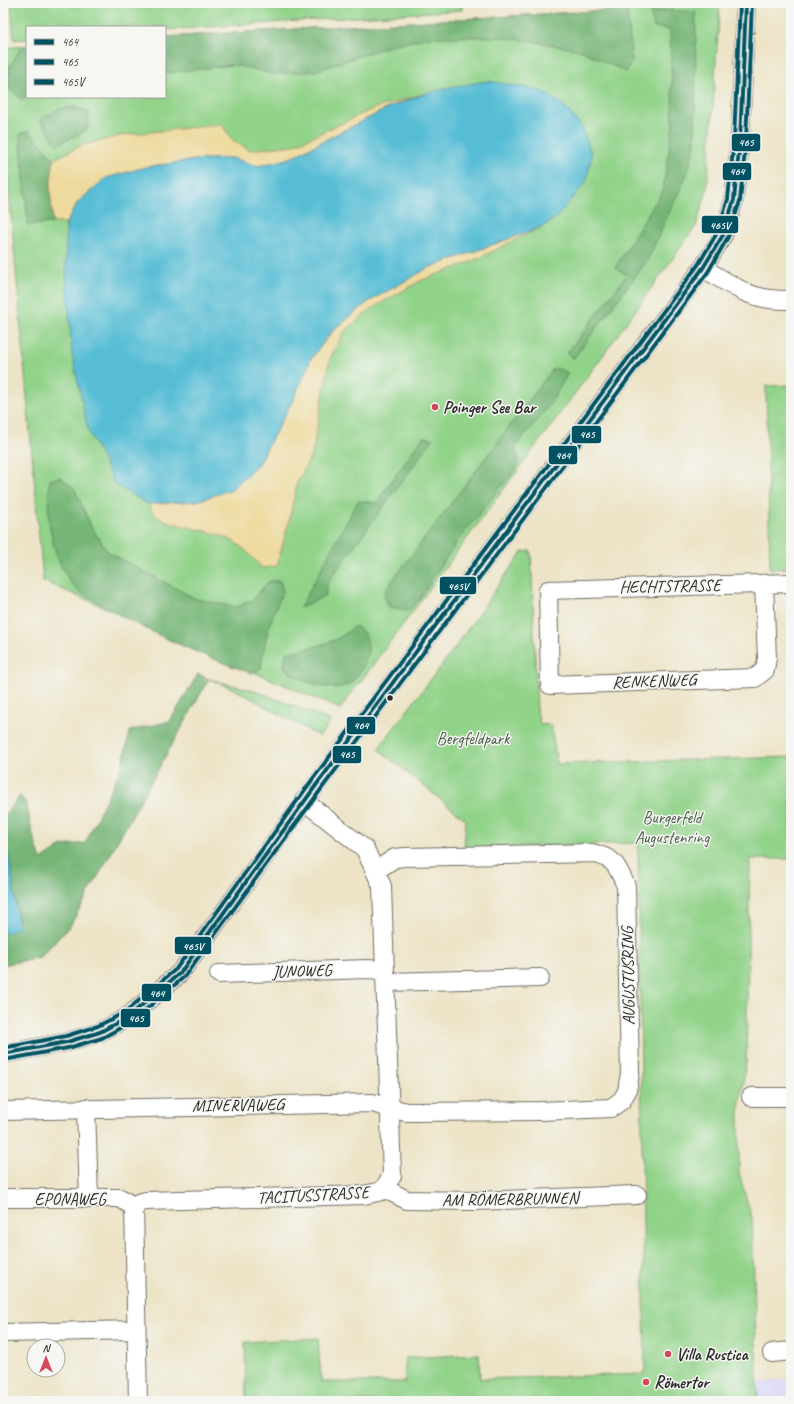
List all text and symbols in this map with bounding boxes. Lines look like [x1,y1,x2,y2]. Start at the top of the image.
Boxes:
legend [26,26,166,98]
text: 464 [62,34,80,50]
text: 465 [62,54,79,70]
text: 465V [62,74,86,90]
line badge: 465 [731,133,761,152]
text: 465 [739,135,755,149]
line badge: 464 [722,162,752,181]
text: 464 [729,164,747,178]
line badge: 465V [701,215,739,234]
text: 465V [710,218,733,232]
place label: Poinger See Bar [443,397,537,418]
marker: Poinger See Bar [430,402,440,412]
line badge: 465 [571,425,602,444]
text: 465 [580,427,596,441]
line badge: 464 [548,445,578,465]
text: 464 [555,448,573,462]
street label: HECHTSTRASSE [619,575,724,597]
line badge: 465V [439,576,477,595]
text: 465V [448,579,471,593]
street label: RENKENWEG [612,669,699,693]
unlabelled marker [385,693,395,703]
line badge: 464 [346,716,376,735]
text: 464 [353,718,371,732]
park label: Bergfeldpark [437,728,511,749]
line badge: 465 [332,745,362,764]
text: 465 [340,747,356,761]
park label: Burgerfeld Augustenring [635,807,710,848]
street label: AUGUSTUSRING [617,925,639,1025]
line badge: 465V [174,936,212,955]
text: 465V [183,939,206,953]
street label: JUNOWEG [271,959,334,983]
line badge: 464 [141,983,172,1002]
text: 464 [149,986,167,1000]
line badge: 465 [120,1008,151,1028]
text: 465 [129,1011,145,1025]
street label: MINERVAWEG [192,1094,287,1116]
street label: TACITUSSTRASSE [257,1181,372,1208]
street label: AM RÖMERBRUNNEN [442,1187,581,1211]
street label: EPONAWEG [35,1189,107,1210]
north arrow [26,1338,66,1378]
text: N [43,1341,52,1355]
place label: Villa Rustica [676,1344,750,1365]
marker: Villa Rustica [663,1349,673,1359]
place label: Römertor [654,1372,711,1393]
marker: Römertor [641,1377,651,1387]

